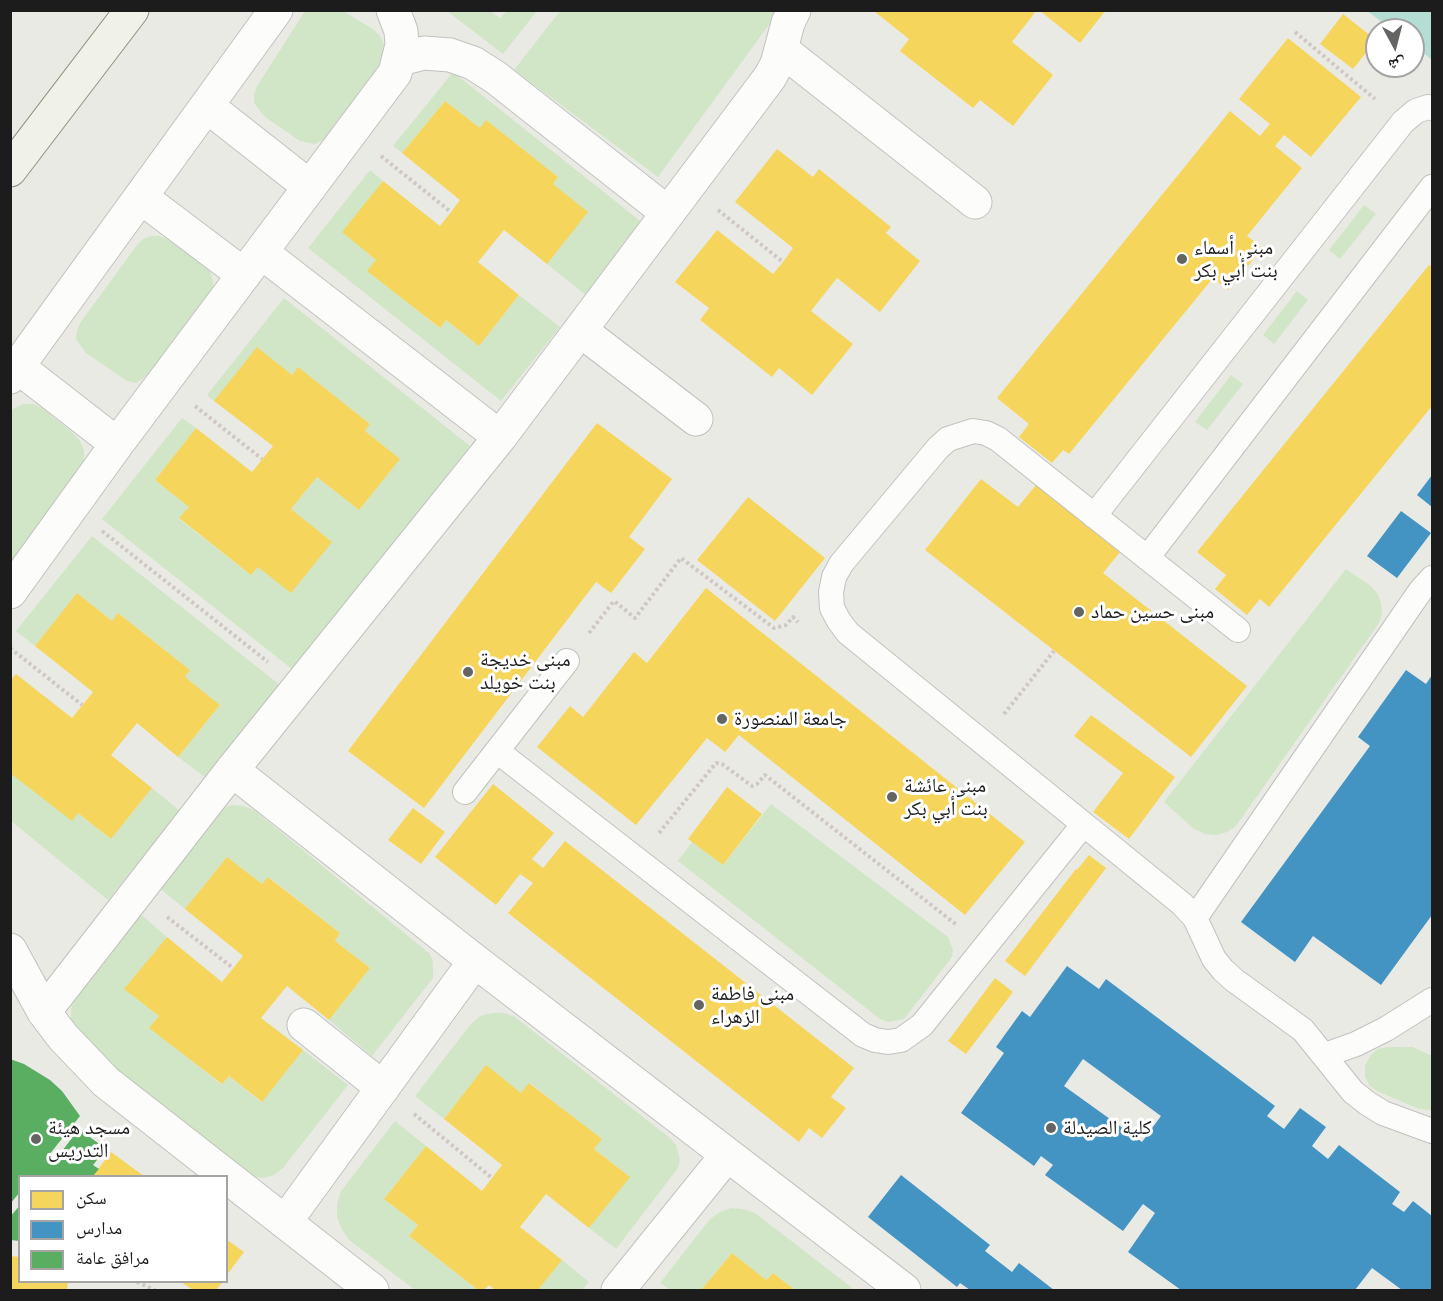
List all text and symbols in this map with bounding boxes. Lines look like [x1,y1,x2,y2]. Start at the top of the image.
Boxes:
north arrow [1365,18,1425,78]
text: ش [1387,54,1407,75]
place label: مبنى أسماء بنت أبي بكر [1194,236,1278,283]
marker: مبنى أسماء بنت أبي بكر [1175,252,1189,266]
place label: مبنى حسين حماد [1091,600,1214,624]
marker: مبنى حسين حماد [1072,605,1086,619]
place label: مبنى خديجة بنت خويلد [480,648,571,695]
marker: مبنى خديجة بنت خويلد [461,665,475,679]
place label: جامعة المنصورة [734,707,847,731]
marker: جامعة المنصورة [715,712,729,726]
place label: مبنى عائشة بنت أبي بكر [904,774,988,821]
marker: مبنى عائشة بنت أبي بكر [885,790,899,804]
place label: مبنى فاطمة الزهراء [711,982,794,1029]
marker: مبنى فاطمة الزهراء [692,998,706,1012]
place label: مسجد هيئة التدريس [48,1116,130,1163]
place label: كلية الصيدلة [1063,1116,1152,1140]
marker: كلية الصيدلة [1044,1121,1058,1135]
marker: مسجد هيئة التدريس [29,1132,43,1146]
legend [18,1175,228,1283]
text: سكن [76,1187,107,1209]
text: مدارس [76,1217,122,1239]
text: مرافق عامة [76,1247,149,1269]

